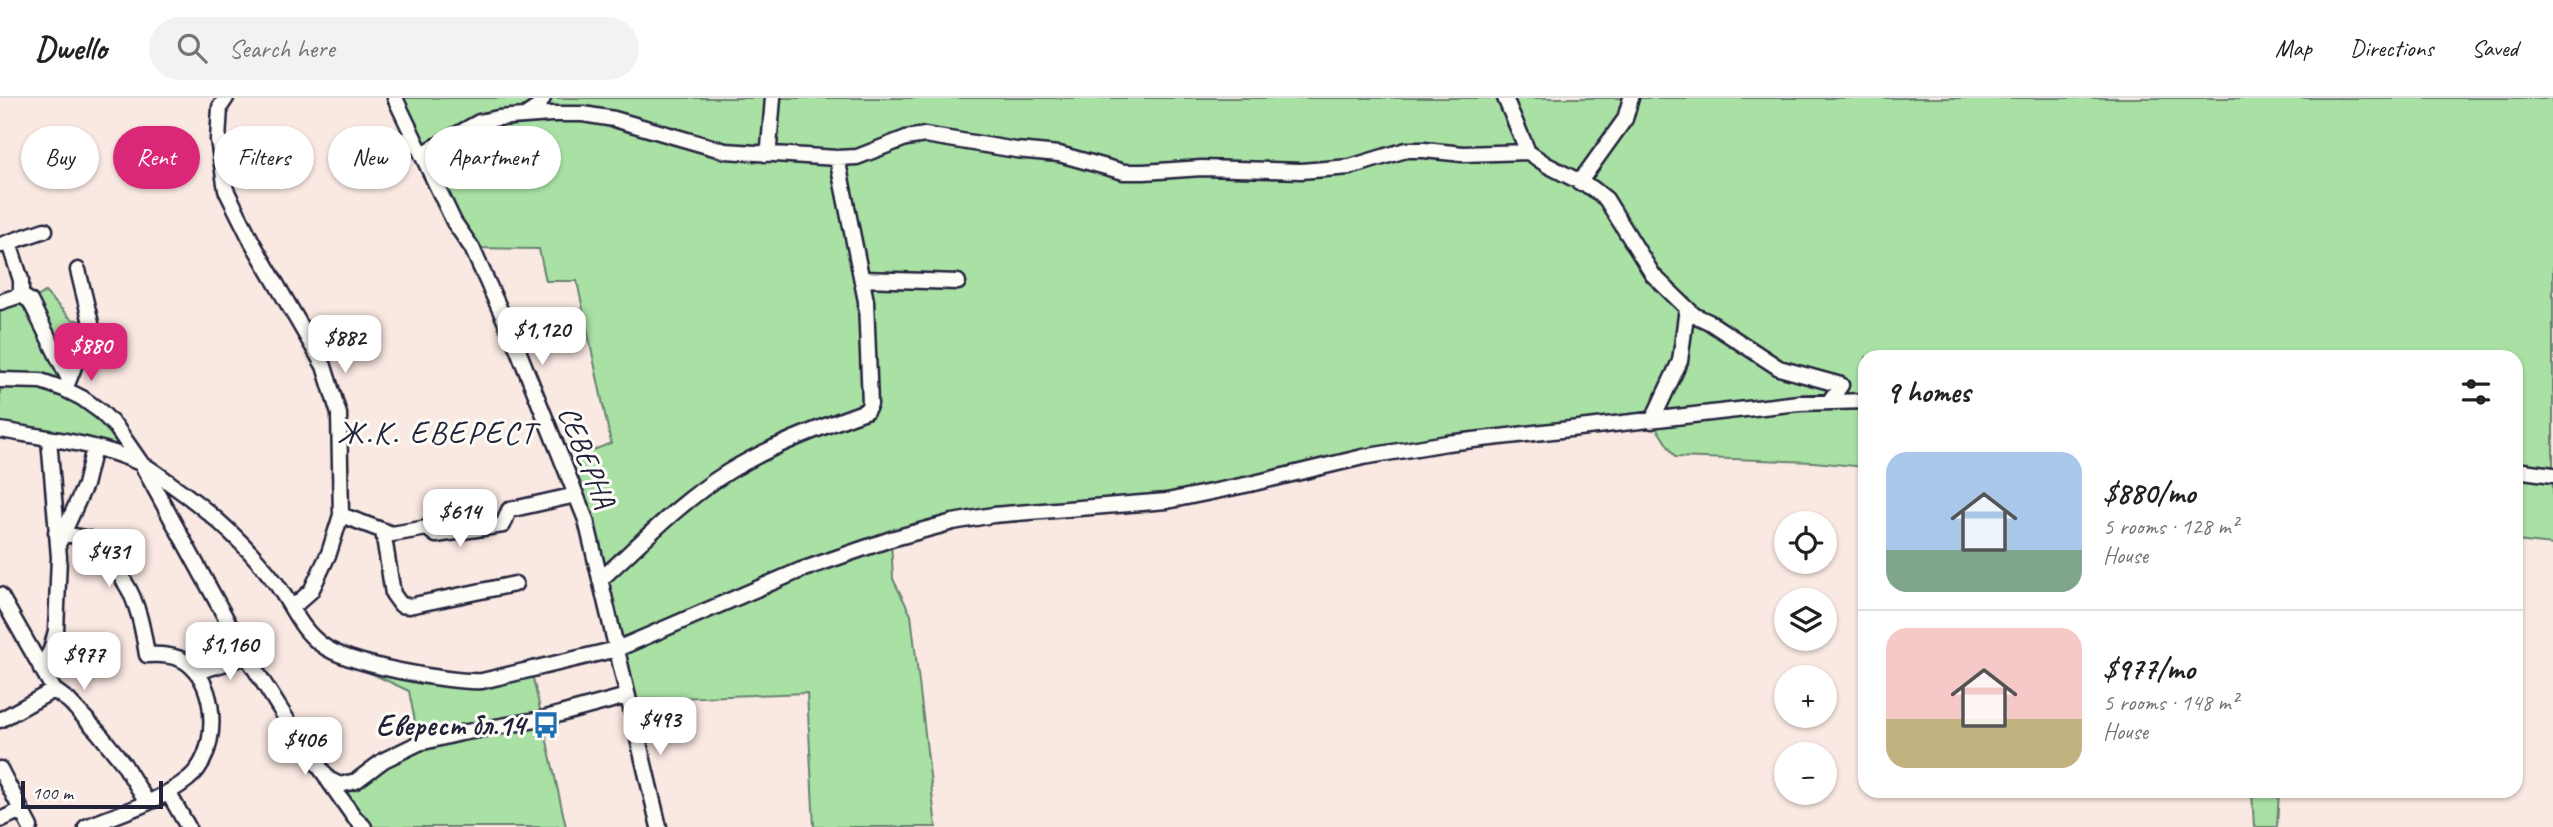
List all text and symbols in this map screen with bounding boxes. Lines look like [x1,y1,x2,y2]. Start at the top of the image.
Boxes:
search box [149,17,639,80]
text: Dwello [35,27,107,69]
icon: search [173,29,211,67]
text: Search here [229,32,335,65]
text: Map [2275,33,2312,63]
text: Directions [2350,33,2433,63]
text: Saved [2471,33,2518,63]
chip: Buy [21,126,99,189]
chip: Rent [113,126,200,189]
chip: Filters [214,126,314,189]
chip: New [328,126,411,189]
chip: Apartment [425,126,561,189]
pin: $1,120 [485,308,599,367]
text: $1,120 [514,315,570,344]
pin: $882 [304,316,386,375]
text: $882 [324,323,366,352]
pin: $880 [50,324,132,383]
text: $880 [70,331,112,360]
text: 9 homes [1886,373,1970,411]
icon: filters [2457,373,2495,411]
street label: СЕВЕРНА [549,400,625,514]
district label: Ж.К. ЕВЕРЕСТ [337,412,541,453]
text: $880/mo [2103,474,2195,512]
icon: home [1942,480,2026,564]
pin: $614 [419,490,501,549]
text: $614 [439,497,481,526]
map controls [1774,511,1837,805]
button: locate [1774,511,1837,574]
text: 5 rooms · 128 m² [2103,512,2238,541]
pin: $431 [68,530,150,589]
text: $431 [88,537,130,566]
text: House [2103,541,2148,570]
button: layers [1774,588,1837,651]
pin: $1,160 [173,622,287,682]
text: $1,160 [202,630,258,659]
pin: $977 [43,632,125,692]
text: $977 [64,640,104,669]
text: $977/mo [2103,650,2195,688]
icon: home [1942,656,2026,740]
button: + [1774,665,1837,728]
text: 5 rooms · 148 m² [2103,688,2238,717]
pin: $493 [619,698,701,757]
text: $493 [639,705,681,734]
place label: Еверест бл.14 [376,706,528,744]
bus stop icon: Еверест бл.14 [531,710,561,740]
text: House [2103,717,2148,746]
pin: $406 [264,718,346,777]
text: $406 [284,725,326,754]
button: − [1774,742,1837,805]
scale bar [21,778,163,810]
text: 100 m [32,781,73,805]

